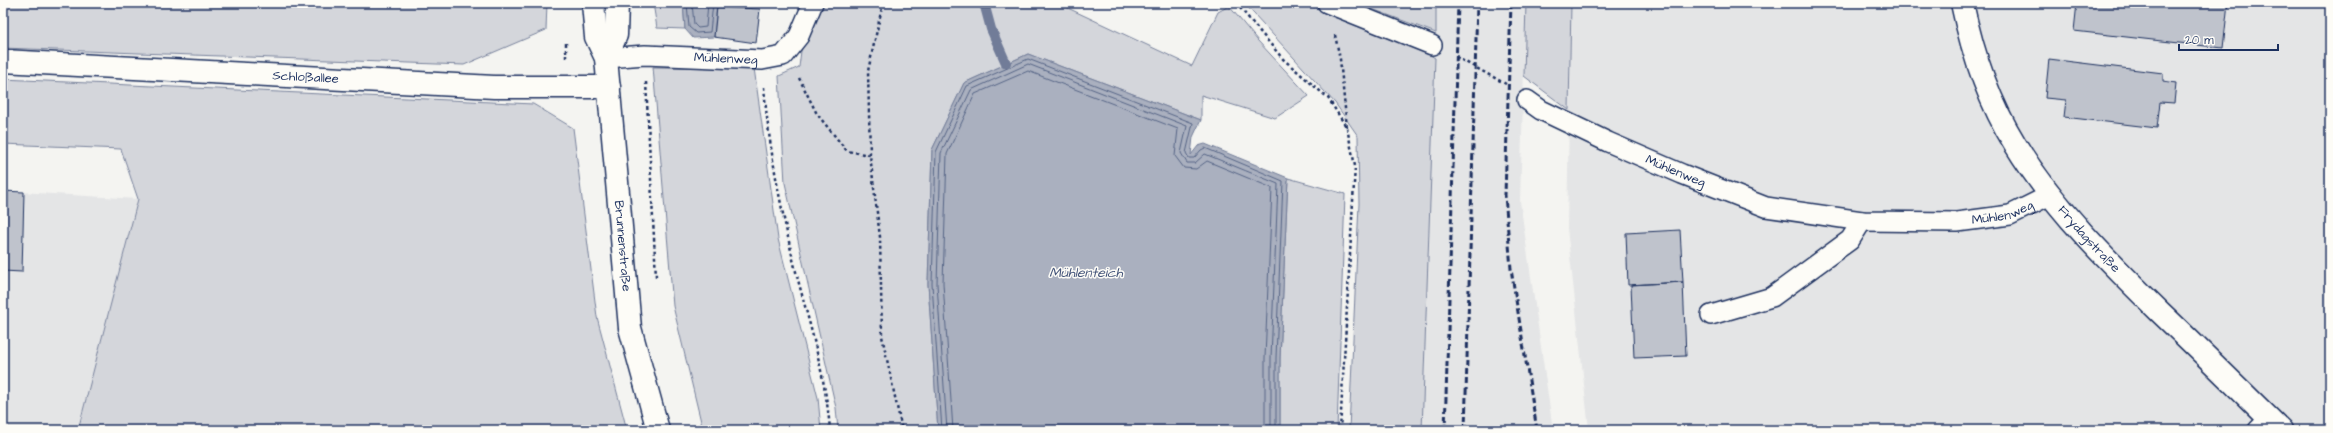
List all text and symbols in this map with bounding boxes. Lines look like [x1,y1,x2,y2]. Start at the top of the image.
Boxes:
scale bar [2179,26,2278,52]
text: 20 m [2185,32,2214,49]
street label: Mühlenweg [694,48,758,70]
street label: Schloßallee [272,66,339,88]
street label: Mühlenweg [1643,150,1709,192]
street label: Mühlenweg [1971,196,2037,229]
street label: Brunnenstraße [610,200,636,292]
street label: Frydagstraße [2054,202,2124,277]
water label: Mühlenteich [1049,263,1124,283]

